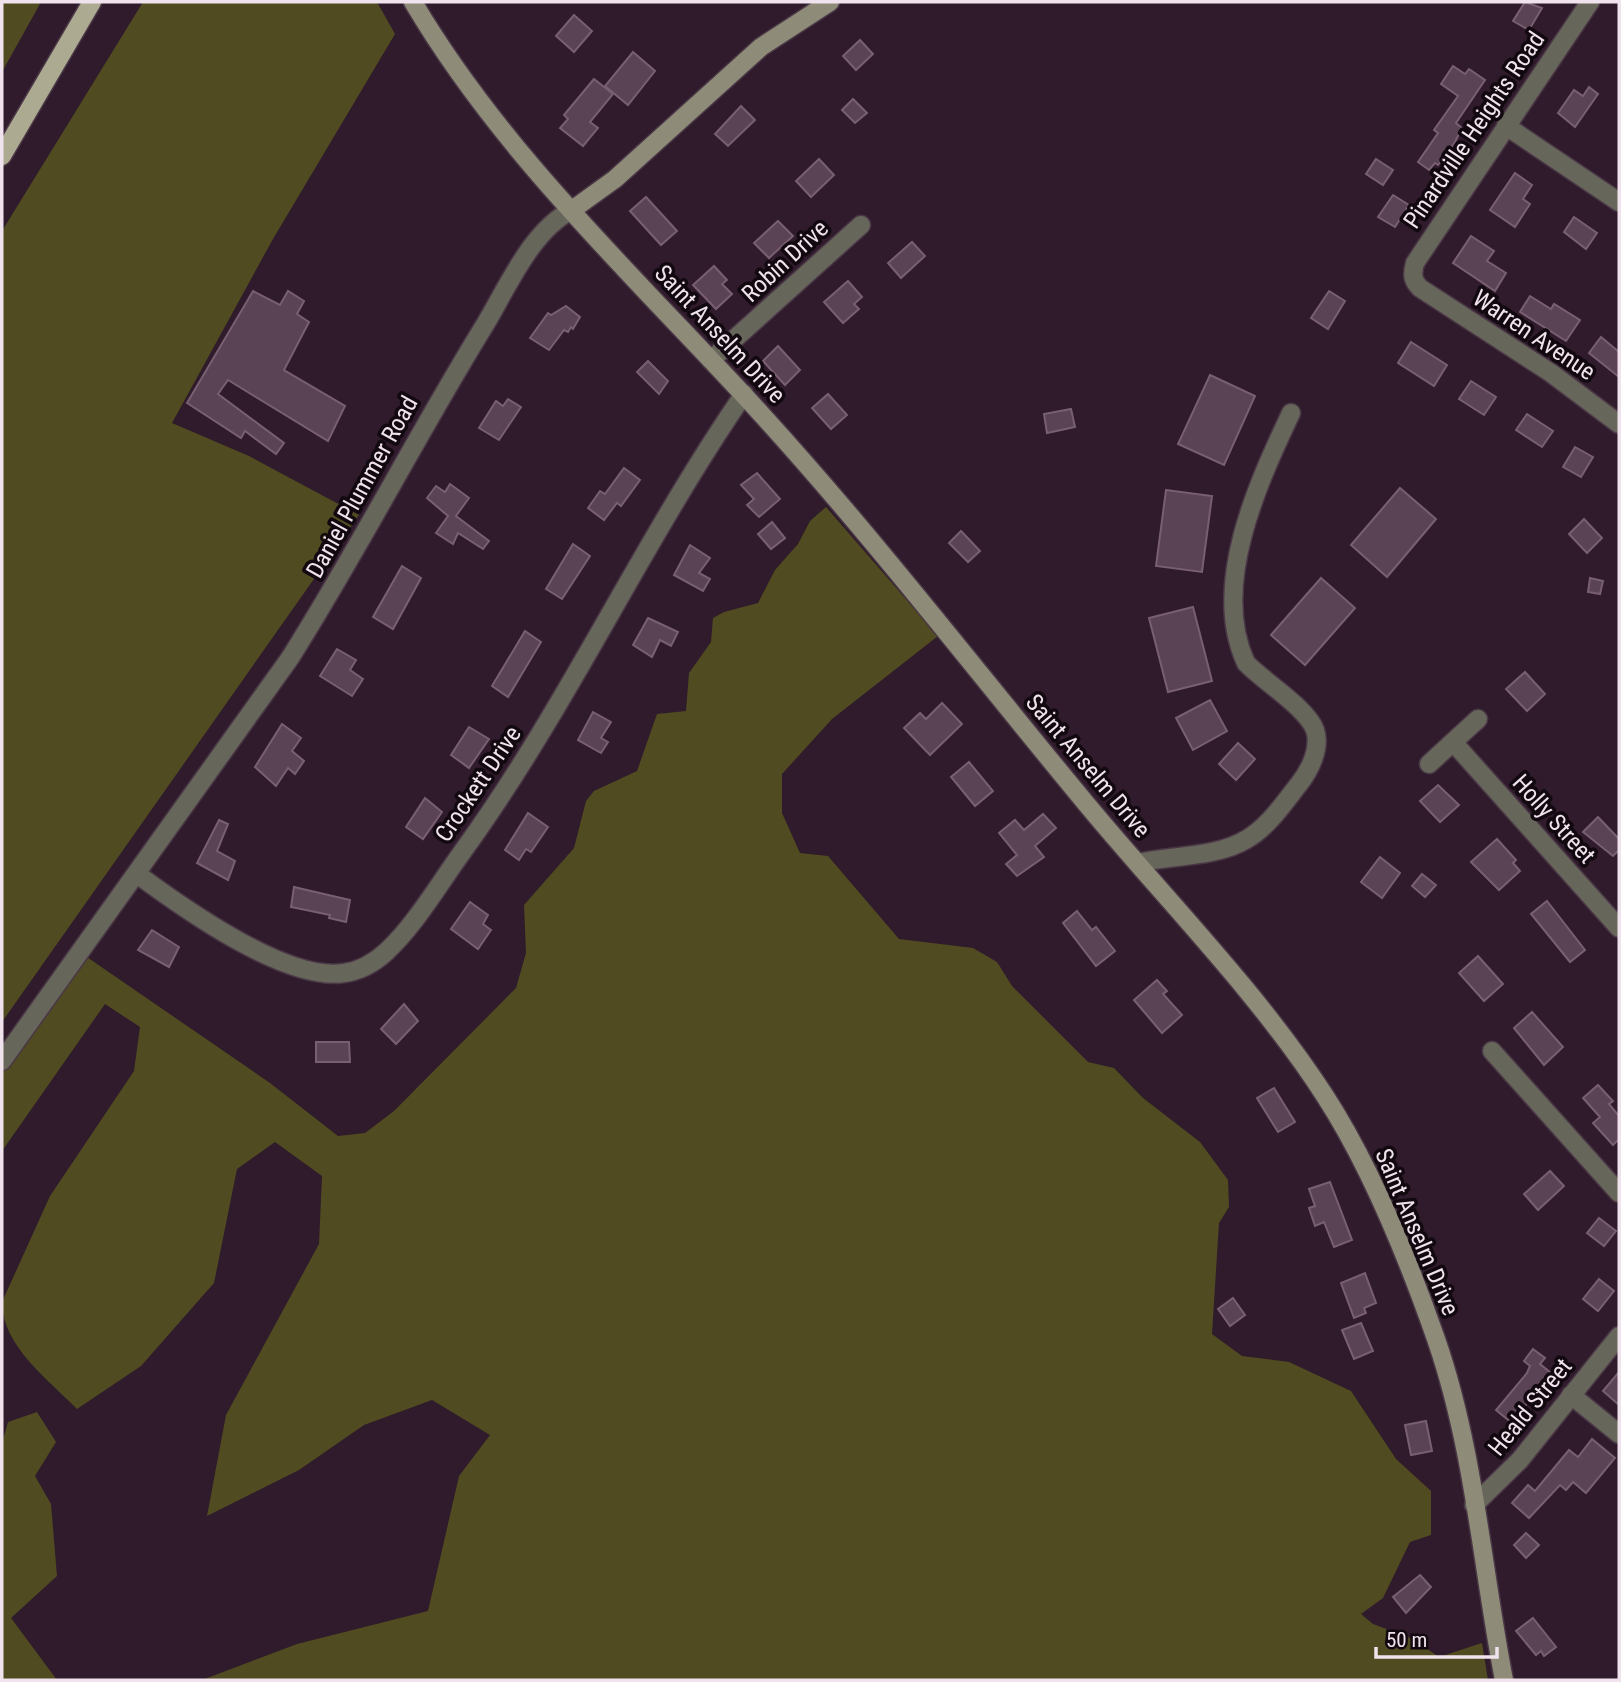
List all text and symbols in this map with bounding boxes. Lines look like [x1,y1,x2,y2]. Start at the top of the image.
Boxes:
street label: Pinardville Heights Road [1398,26,1550,234]
street label: Robin Drive [736,214,834,308]
street label: Saint Anselm Drive [649,259,791,409]
street label: Warren Avenue [1468,284,1600,386]
street label: Daniel Plummer Road [300,391,424,583]
street label: Saint Anselm Drive [1020,689,1156,843]
street label: Crockett Drive [429,721,527,847]
street label: Holly Street [1507,769,1601,869]
street label: Saint Anselm Drive [1369,1144,1465,1320]
street label: Heald Street [1482,1353,1578,1461]
scale bar [1376,1616,1497,1660]
text: 50 m [1386,1628,1427,1652]

